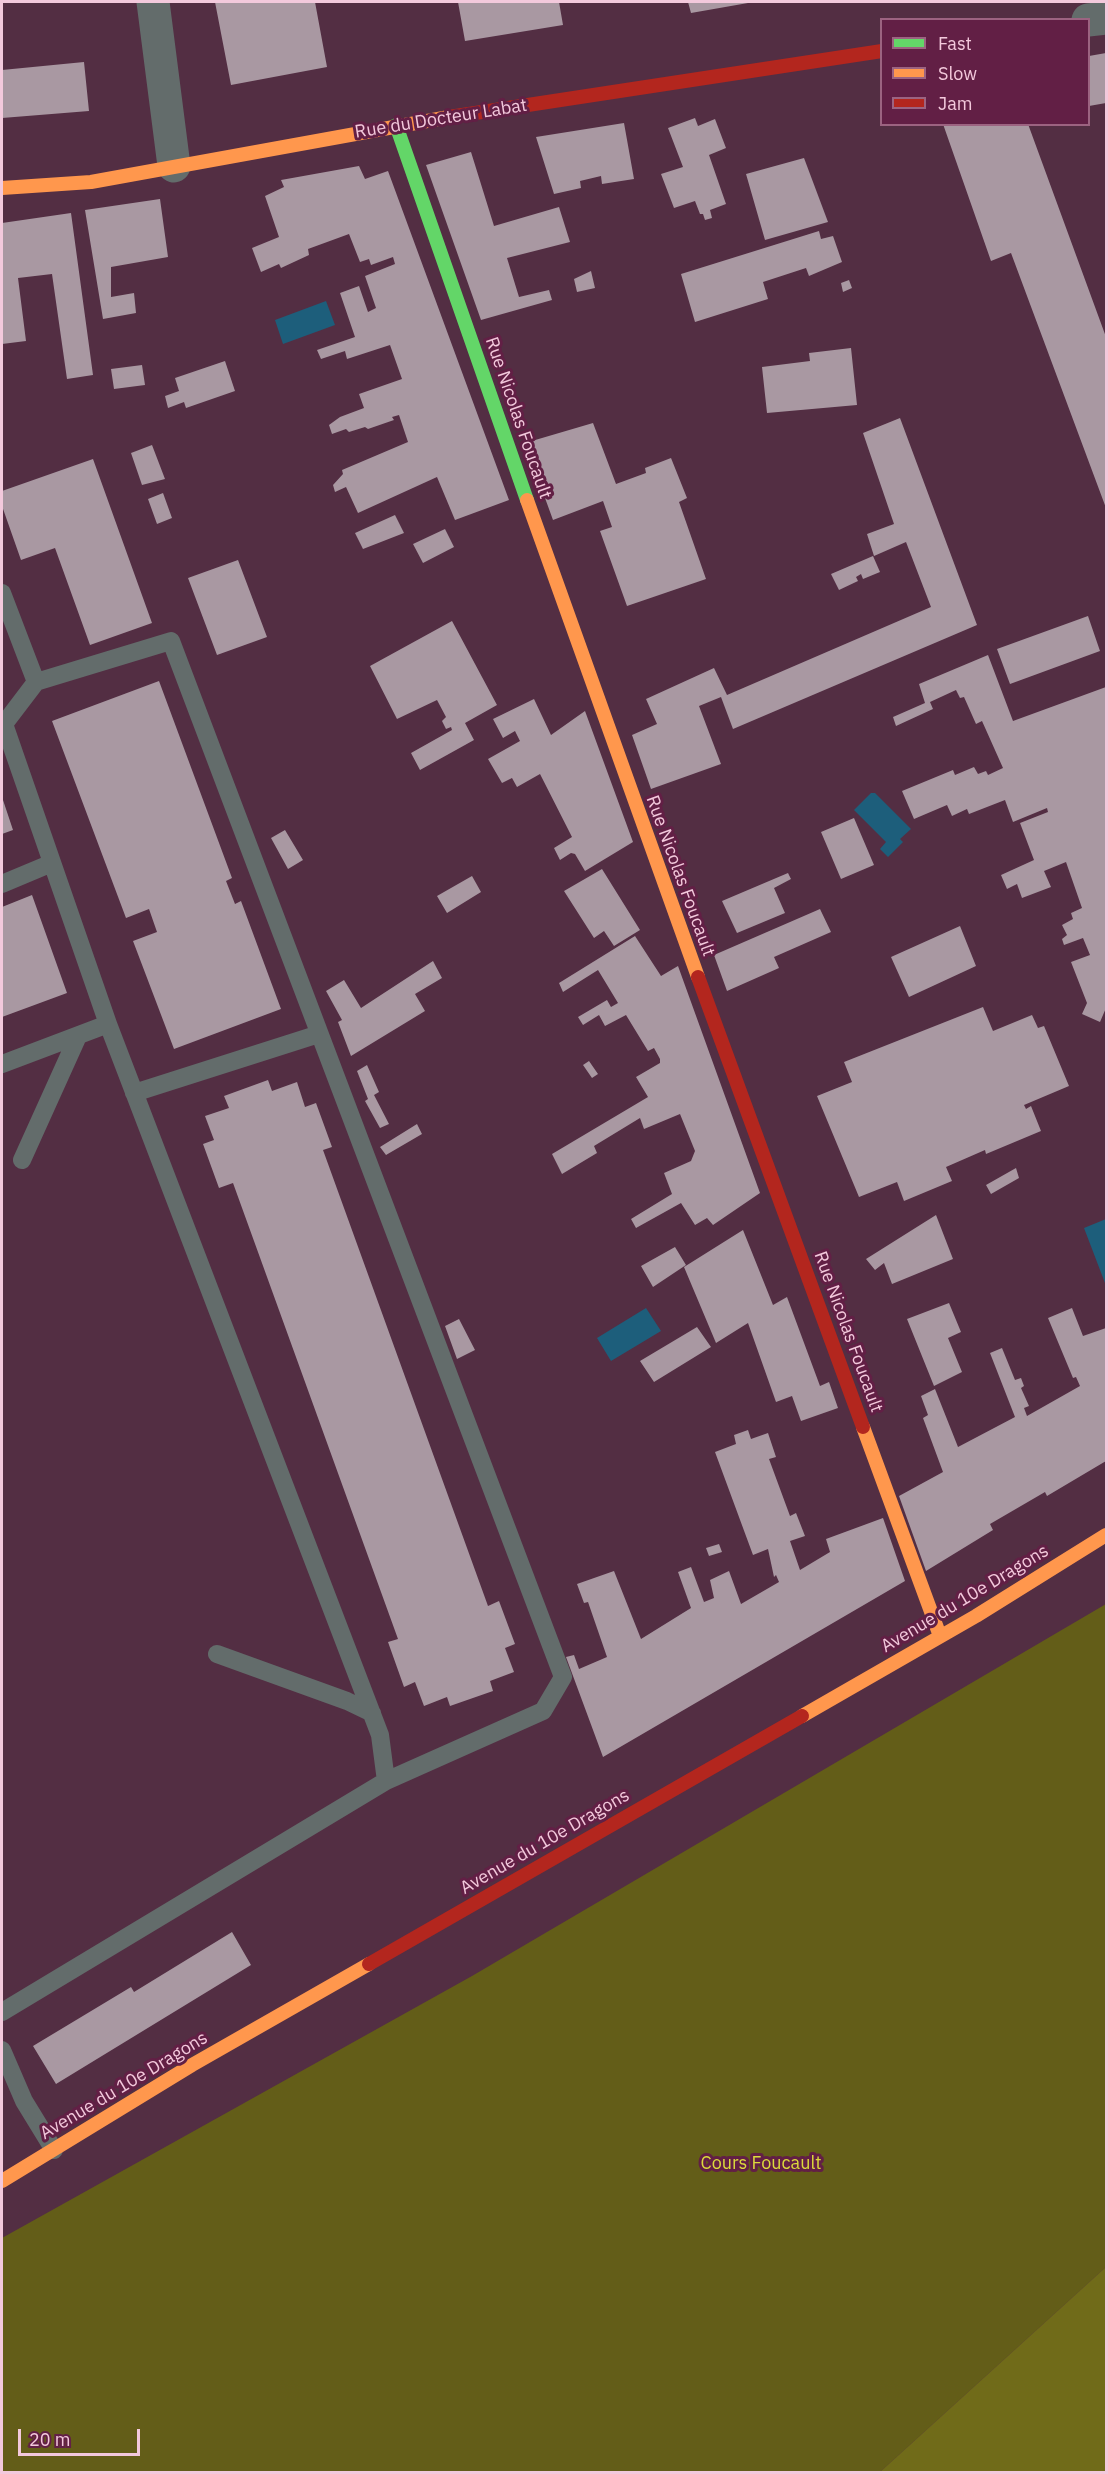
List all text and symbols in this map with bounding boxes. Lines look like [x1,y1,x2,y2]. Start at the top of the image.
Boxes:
legend [880,18,1090,126]
text: Fast [938,32,972,55]
text: Slow [938,62,977,85]
text: Jam [938,92,973,115]
street label: Rue du Docteur Labat [353,95,529,143]
street label: Rue Nicolas Foucault [480,334,556,502]
street label: Rue Nicolas Foucault [641,793,719,959]
street label: Rue Nicolas Foucault [809,1249,887,1415]
street label: Avenue du 10e Dragons [877,1540,1053,1658]
street label: Avenue du 10e Dragons [457,1785,633,1899]
street label: Avenue du 10e Dragons [36,2027,212,2145]
park label: Cours Foucault [700,2153,822,2175]
scale bar [21,2417,142,2455]
text: 20 m [29,2428,71,2451]

